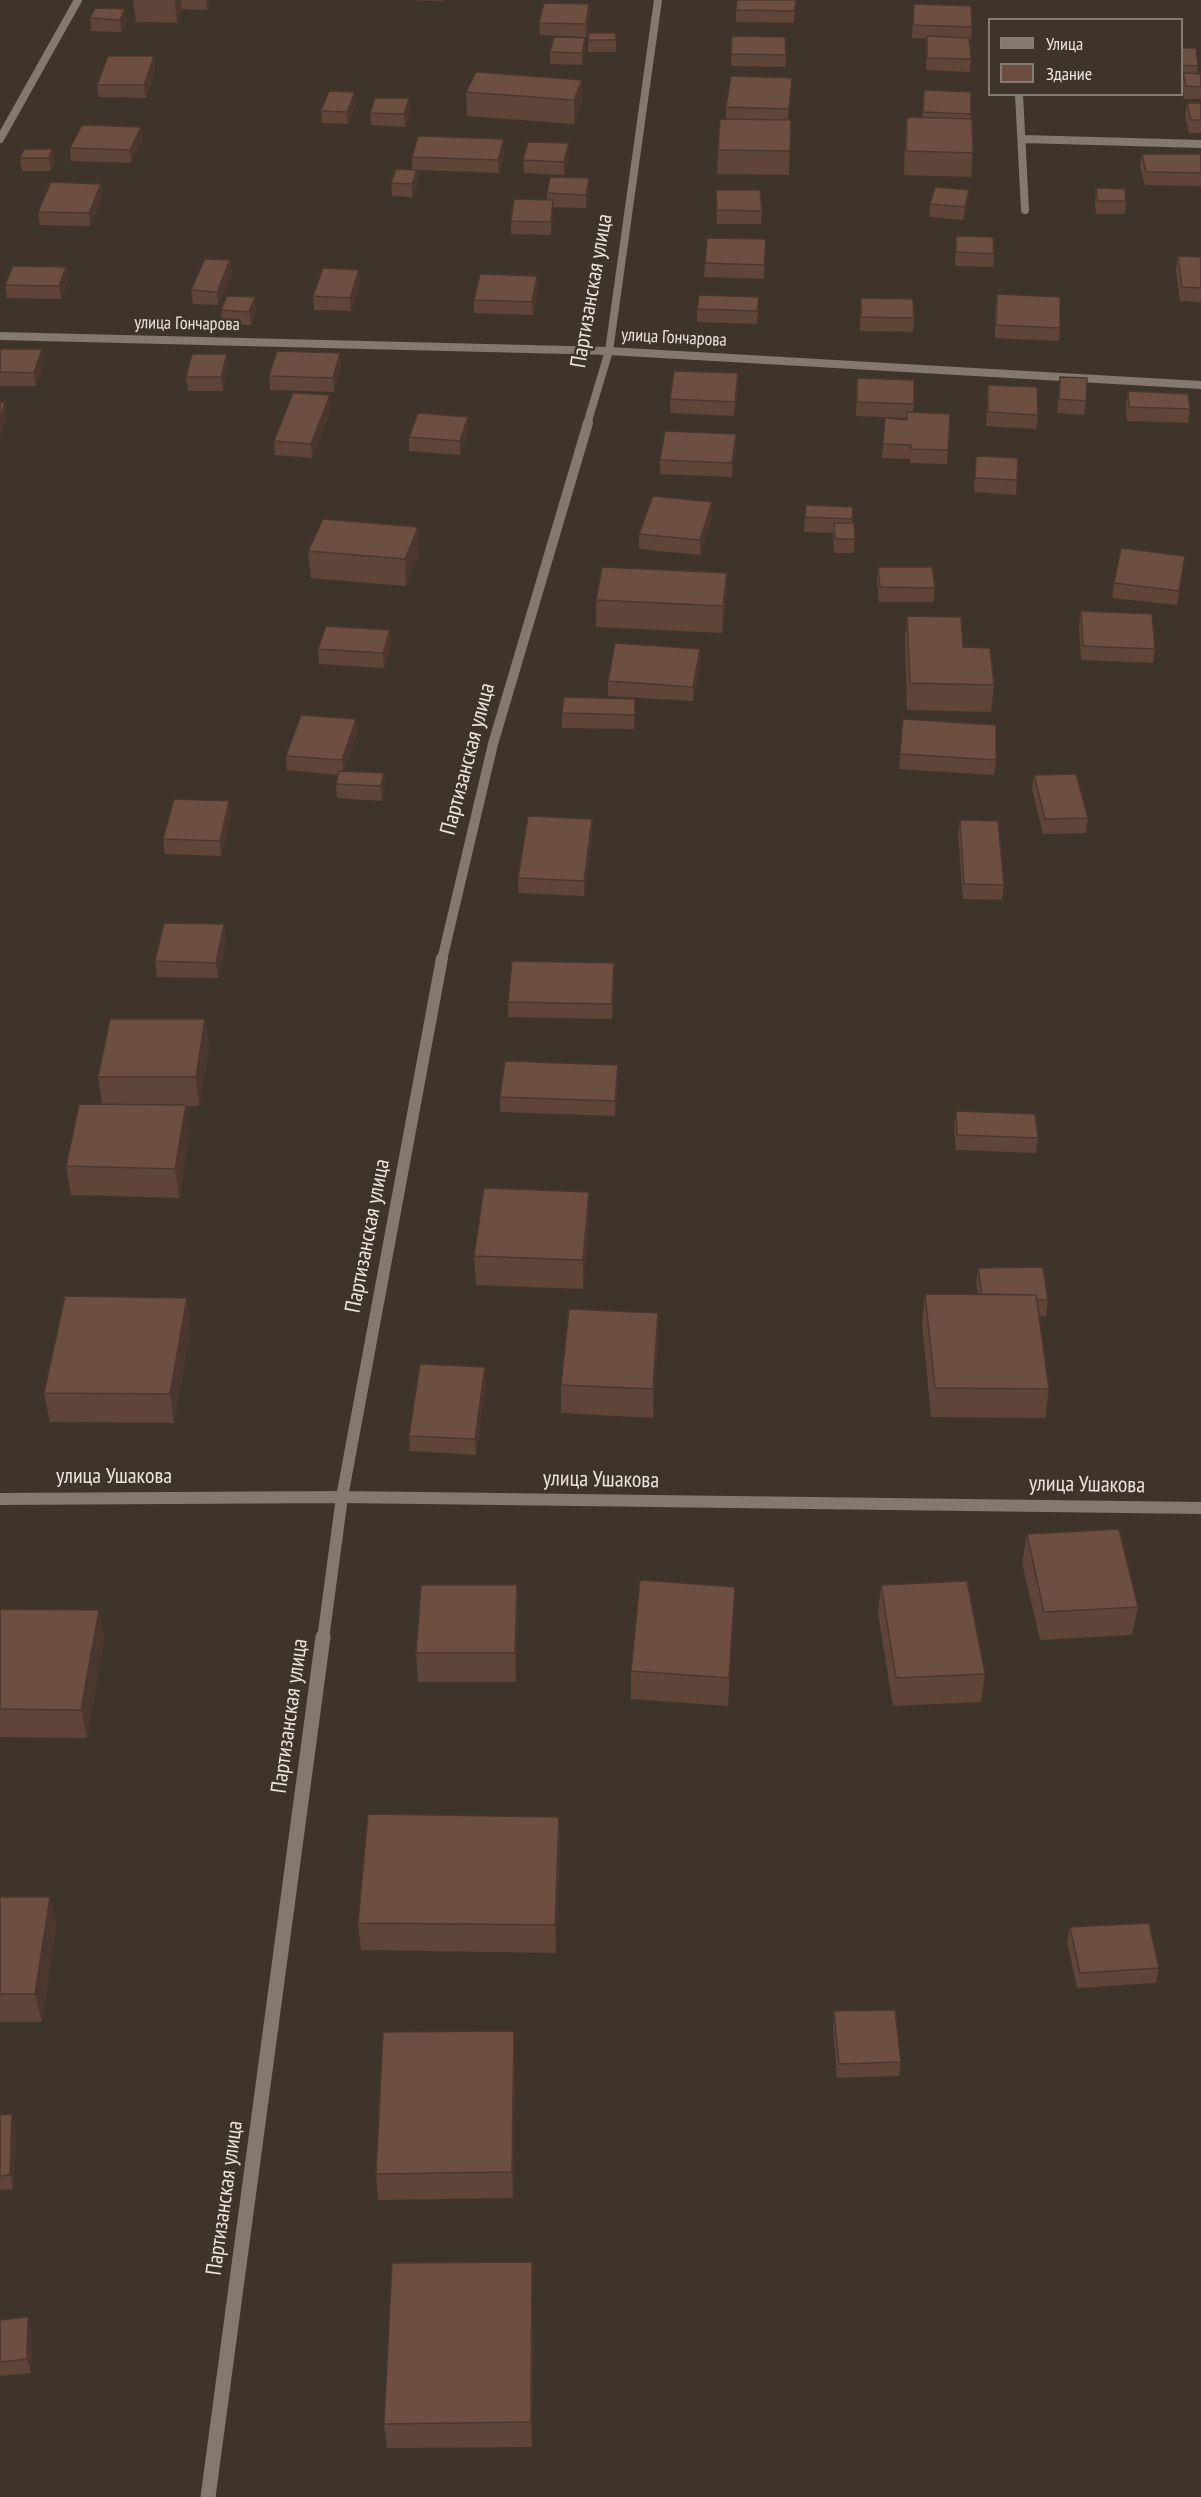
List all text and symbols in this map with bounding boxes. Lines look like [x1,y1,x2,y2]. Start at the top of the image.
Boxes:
legend [988,18,1183,96]
text: Улица [1046,32,1083,55]
text: Здание [1046,62,1092,85]
street label: Партизанская улица [565,212,619,370]
street label: улица Гончарова [134,312,240,336]
street label: улица Гончарова [621,324,727,352]
street label: Партизанская улица [435,680,501,838]
street label: Партизанская улица [340,1157,396,1315]
street label: улица Ушакова [56,1464,172,1490]
street label: улица Ушакова [543,1466,659,1494]
street label: улица Ушакова [1029,1471,1145,1499]
street label: Партизанская улица [266,1637,314,1795]
street label: Партизанская улица [201,2119,249,2277]

